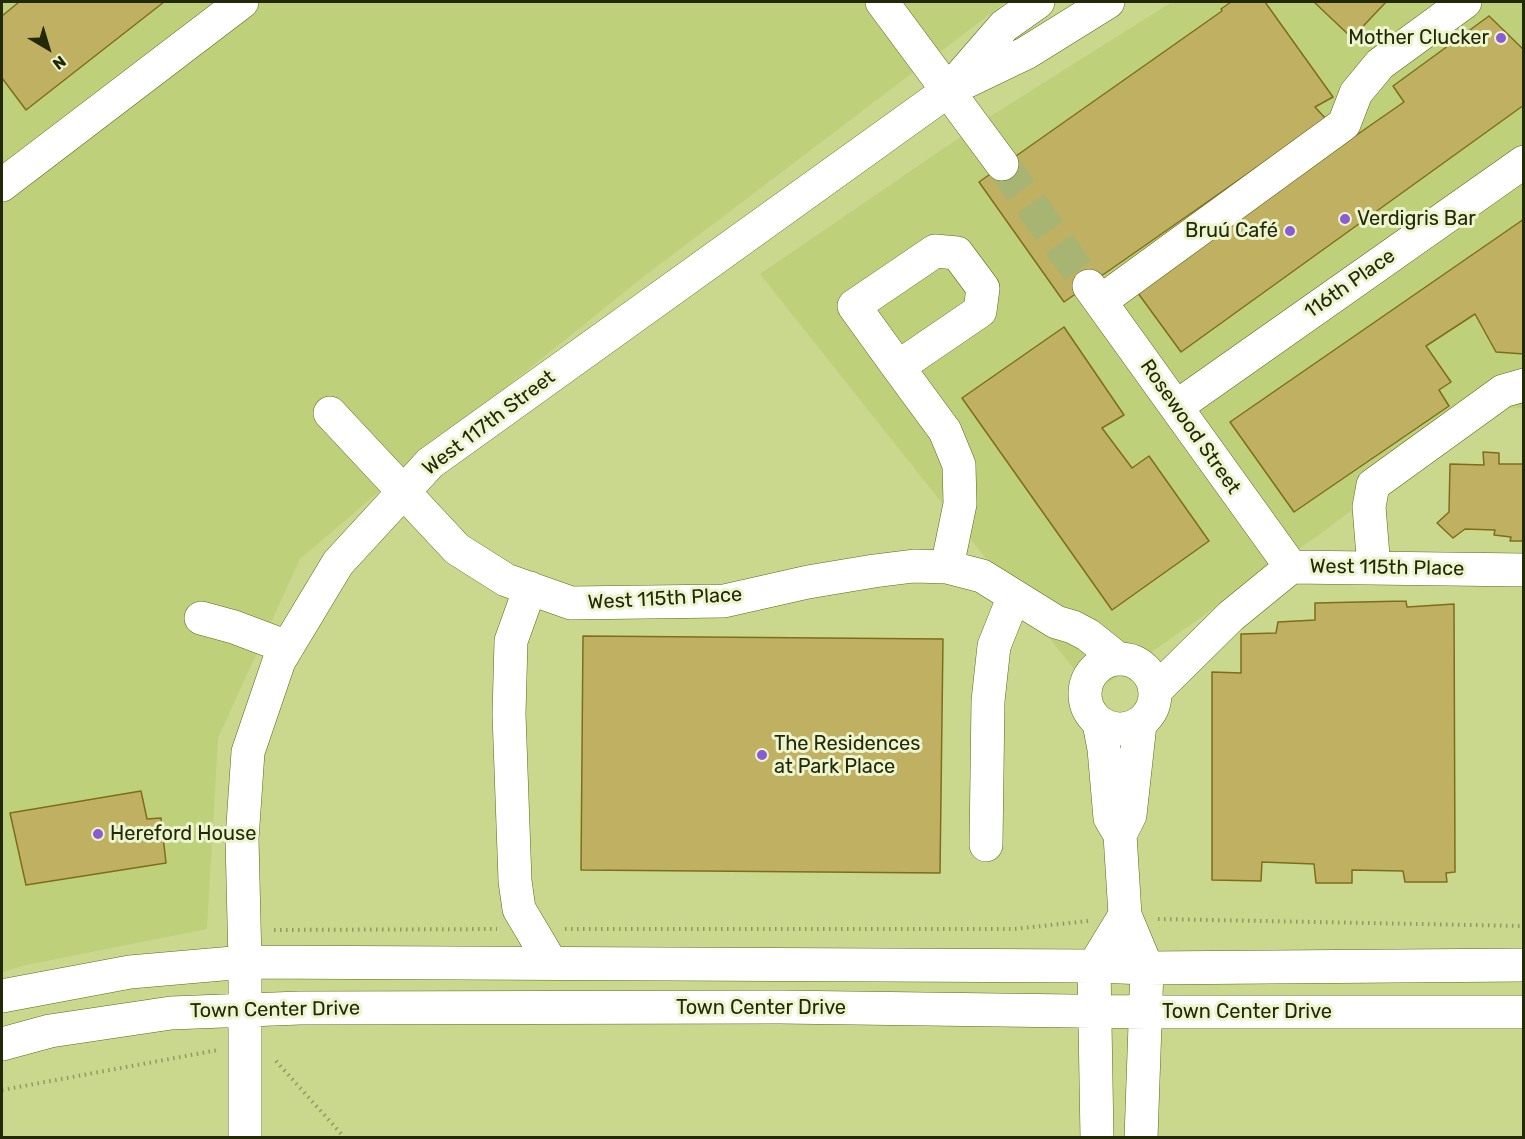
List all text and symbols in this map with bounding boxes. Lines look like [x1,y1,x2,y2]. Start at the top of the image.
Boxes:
north arrow [18,18,78,78]
place label: Mother Clucker [1348,26,1489,50]
marker: Mother Clucker [1494,31,1508,45]
text: N [49,52,70,74]
place label: Verdigris Bar [1357,207,1476,231]
marker: Verdigris Bar [1338,212,1352,226]
place label: Bruú Café [1185,219,1278,243]
marker: Bruú Café [1283,224,1297,238]
street label: 116th Place [1300,244,1400,324]
street label: Rosewood Street [1135,355,1245,499]
street label: West 117th Street [418,365,560,481]
street label: West 115th Place [1310,555,1464,581]
street label: West 115th Place [587,583,743,615]
place label: The Residences at Park Place [774,732,920,779]
marker: The Residences at Park Place [755,748,769,762]
place label: Hereford House [110,822,256,846]
marker: Hereford House [91,827,105,841]
street label: Town Center Drive [676,996,846,1020]
street label: Town Center Drive [190,997,360,1023]
street label: Town Center Drive [1162,1000,1332,1024]

